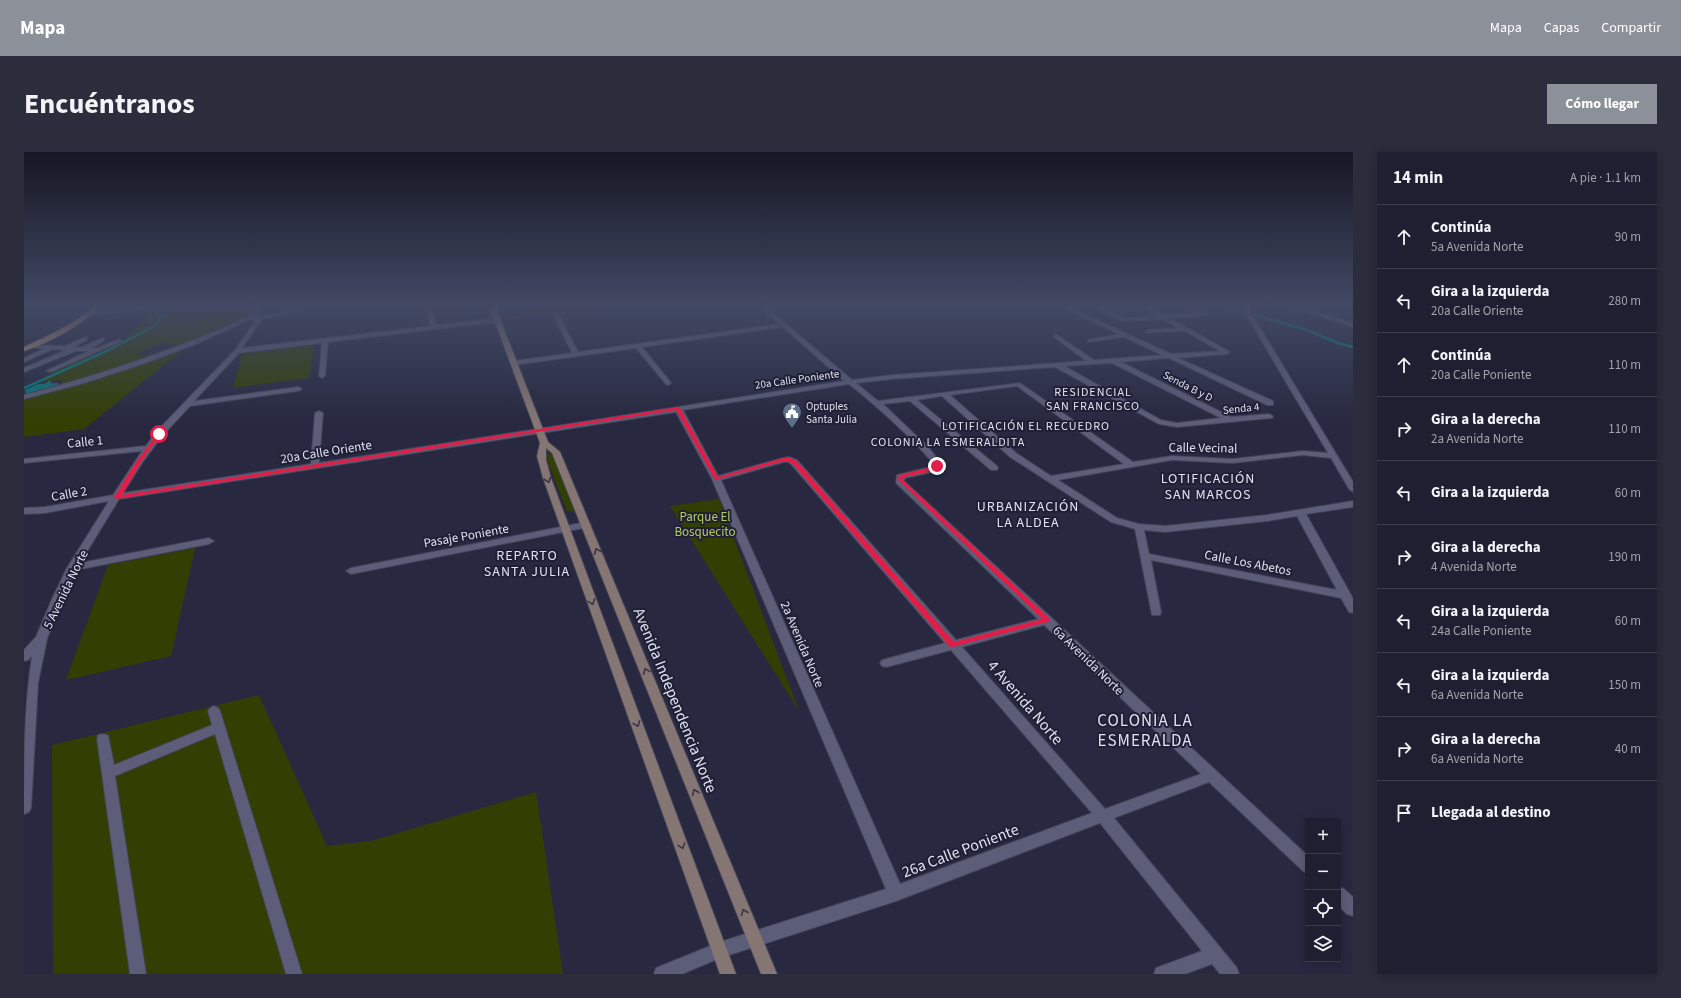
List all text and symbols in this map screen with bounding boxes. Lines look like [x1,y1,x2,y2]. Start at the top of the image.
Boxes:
text: Mapa [20,15,65,42]
text: Mapa [1490,18,1522,38]
text: Capas [1544,18,1579,38]
text: Compartir [1601,18,1661,38]
text: Encuéntranos [24,84,195,124]
button: Cómo llegar [1547,84,1657,124]
text: 14 min [1393,166,1443,190]
text: A pie · 1.1 km [1570,169,1641,187]
text: Continúa [1431,217,1492,238]
icon: ahead [1393,226,1415,248]
text: 90 m [1615,228,1641,246]
text: 5a Avenida Norte [1431,238,1523,256]
text: Gira a la izquierda [1431,281,1550,302]
icon: left [1393,290,1415,312]
text: 280 m [1608,292,1641,310]
text: 20a Calle Oriente [1431,302,1523,320]
text: Continúa [1431,345,1492,366]
icon: ahead [1393,354,1415,376]
text: 110 m [1608,356,1641,374]
street label: 20a Calle Poniente [754,366,841,393]
text: 20a Calle Poniente [1431,366,1531,384]
street label: Senda B y D [1160,368,1215,405]
district label: RESIDENCIAL SAN FRANCISCO [1046,384,1140,415]
place label: Optuples Santa Julia [806,399,857,427]
street label: Senda 4 [1222,399,1261,418]
public building icon: Optuples Santa Julia [781,401,803,429]
text: Gira a la derecha [1431,409,1541,430]
district label: LOTIFICACIÓN EL RECUEDRO [942,418,1110,435]
icon: right [1393,418,1415,440]
text: 110 m [1608,420,1641,438]
route start [150,425,168,443]
text: 2a Avenida Norte [1431,430,1523,448]
street label: Calle 1 [66,431,104,453]
district label: COLONIA LA ESMERALDITA [871,434,1025,451]
street label: 20a Calle Oriente [279,436,373,468]
street label: Calle Vecinal [1168,438,1237,458]
route end [928,457,946,475]
district label: LOTIFICACIÓN SAN MARCOS [1161,469,1255,505]
one-way arrow [543,476,552,483]
street label: Calle 2 [50,482,89,506]
icon: left [1393,482,1415,504]
text: Gira a la izquierda [1431,482,1550,503]
text: 60 m [1615,484,1641,502]
district label: URBANIZACIÓN LA ALDEA [977,497,1079,533]
park label: Parque El Bosquecito [674,508,736,541]
street label: Pasaje Poniente [422,520,510,552]
text: Gira a la derecha [1431,537,1541,558]
district label: REPARTO SANTA JULIA [484,546,570,582]
street label: Calle Los Abetos [1203,546,1293,580]
icon: right [1393,546,1415,568]
street label: 5 Avenida Norte [39,547,93,632]
one-way arrow [593,547,601,554]
text: 190 m [1608,548,1641,566]
text: 4 Avenida Norte [1431,558,1517,576]
one-way arrow [588,598,596,605]
street label: 2a Avenida Norte [776,598,828,690]
text: Gira a la izquierda [1431,601,1550,622]
street label: Avenida Independencia Norte [628,605,722,796]
icon: left [1393,610,1415,632]
text: 60 m [1615,612,1641,630]
street label: 6a Avenida Norte [1049,622,1128,699]
text: 24a Calle Poniente [1431,622,1531,640]
street label: 4 Avenida Norte [982,656,1068,750]
text: Gira a la izquierda [1431,665,1550,686]
one-way arrow [643,668,651,676]
icon: left [1393,674,1415,696]
text: 150 m [1608,676,1641,694]
text: 6a Avenida Norte [1431,686,1523,704]
district label: COLONIA LA ESMERALDA [1097,709,1193,753]
one-way arrow [632,721,641,728]
text: Gira a la derecha [1431,729,1541,750]
icon: right [1393,738,1415,760]
text: 40 m [1615,740,1641,758]
text: 6a Avenida Norte [1431,750,1523,768]
one-way arrow [692,788,700,796]
icon: arrive [1393,802,1415,824]
text: Llegada al destino [1431,802,1551,823]
map controls [1305,818,1341,962]
button: + [1305,818,1341,854]
street label: 26a Calle Poniente [899,819,1022,883]
one-way arrow [677,843,685,850]
button: − [1305,854,1341,890]
button: locate [1305,890,1341,926]
one-way arrow [741,908,749,916]
button: layers [1305,926,1341,962]

